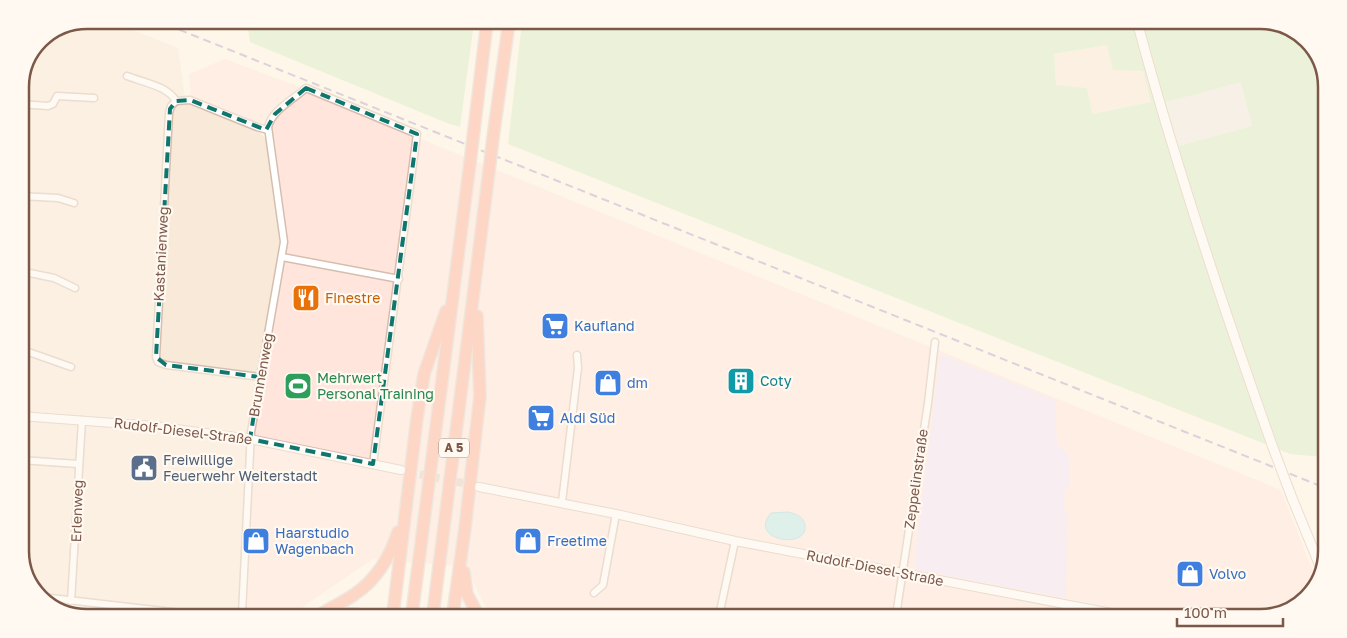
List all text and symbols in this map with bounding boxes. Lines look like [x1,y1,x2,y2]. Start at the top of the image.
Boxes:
street label: Kastanienweg [150,206,171,302]
restaurant icon: Finestre [291,283,321,313]
place label: Finestre [325,289,380,306]
supermarket icon: Kaufland [540,311,570,341]
place label: Kaufland [574,317,635,334]
street label: Brunnenweg [245,332,276,418]
building icon: Coty [726,366,756,396]
shop icon: dm [593,368,623,398]
place label: Mehrwert Personal Training [317,369,434,402]
sports icon: Mehrwert Personal Training [283,371,313,401]
place label: Coty [760,372,792,389]
place label: dm [627,374,648,391]
supermarket icon: Aldi Süd [526,403,556,433]
place label: Aldi Süd [560,409,615,426]
street label: Rudolf-Diesel-Straße [113,414,253,447]
street label: Zeppelinstraße [900,428,931,530]
road number: A 5 [439,438,469,458]
place label: Freiwillige Feuerwehr Weiterstadt [163,451,318,484]
public building icon: Freiwillige Feuerwehr Weiterstadt [129,453,159,483]
street label: Erlenweg [67,479,86,543]
place label: Haarstudio Wagenbach [275,524,354,557]
shop icon: Haarstudio Wagenbach [241,526,271,556]
shop icon: Freetime [513,526,543,556]
place label: Freetime [547,532,607,549]
street label: Rudolf-Diesel-Straße [805,546,945,589]
shop icon: Volvo [1175,559,1205,589]
place label: Volvo [1209,565,1246,582]
scale bar [1177,596,1283,628]
text: 100 m [1184,603,1227,621]

